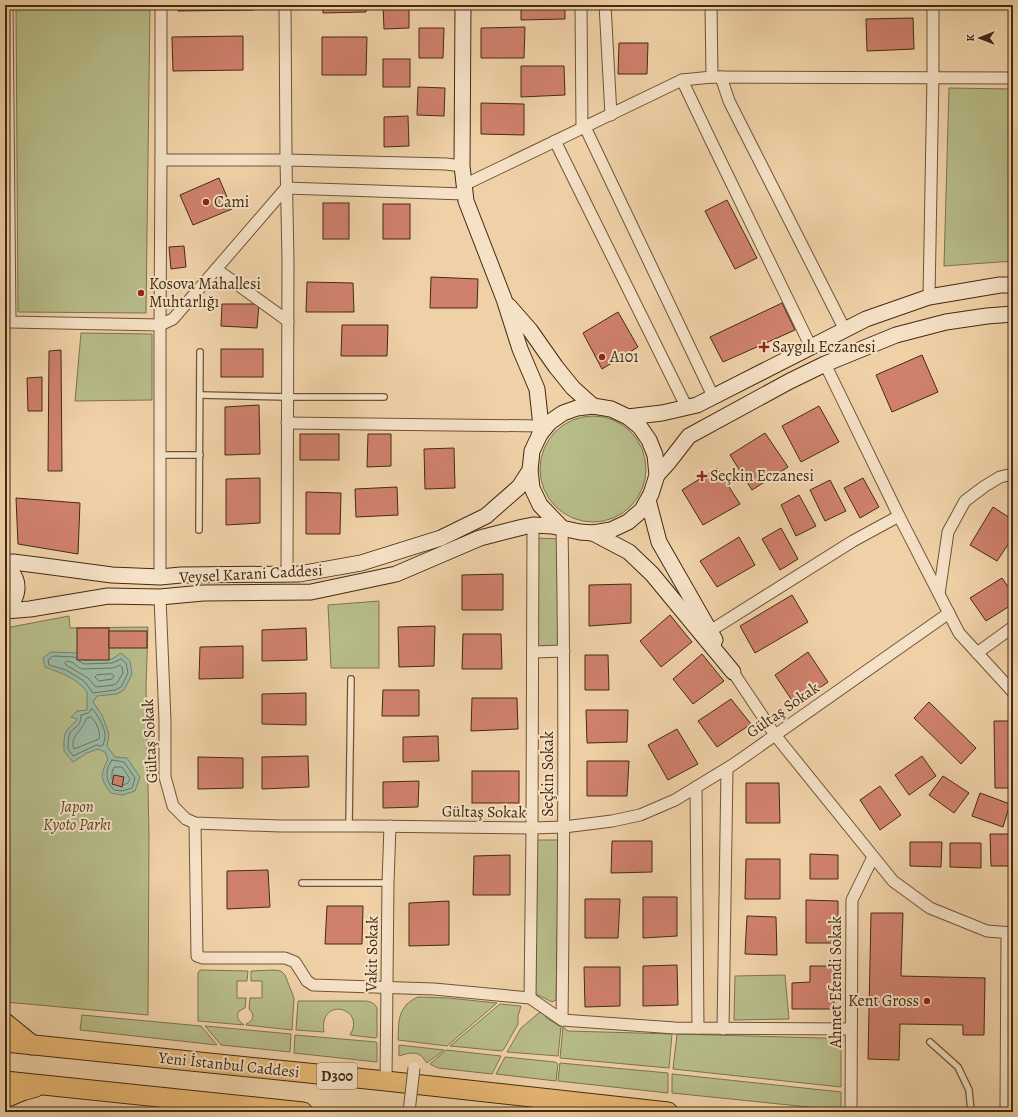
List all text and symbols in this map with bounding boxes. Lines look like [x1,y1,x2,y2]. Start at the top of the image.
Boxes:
north arrow [960,18,1000,58]
text: K [963,34,978,42]
place label: Cami [214,191,249,213]
marker: Cami [201,197,211,207]
place label: Kosova Mahallesi Muhtarlığı [149,273,261,313]
marker: Kosova Mahallesi Muhtarlığı [136,288,146,298]
place label: Saygılı Eczanesi [772,336,876,358]
marker: Saygılı Eczanesi [759,342,769,352]
place label: A101 [609,346,639,368]
marker: A101 [597,352,607,362]
place label: Seçkin Eczanesi [710,465,814,487]
marker: Seçkin Eczanesi [697,471,707,481]
street label: Veysel Karani Caddesi [178,559,323,589]
street label: Gültaş Sokak [742,677,824,743]
street label: Gültaş Sokak [137,698,163,784]
street label: Seçkin Sokak [537,731,559,817]
park label: Japon Kyoto Parkı [43,796,111,836]
street label: Gültaş Sokak [442,800,526,824]
street label: Vakit Sokak [360,916,384,993]
street label: Ahmet Efendi Sokak [825,916,847,1049]
place label: Kent Gross [848,990,919,1012]
marker: Kent Gross [922,996,932,1006]
street label: Yeni İstanbul Caddesi [156,1047,301,1083]
road number: D300 [317,1063,357,1089]

